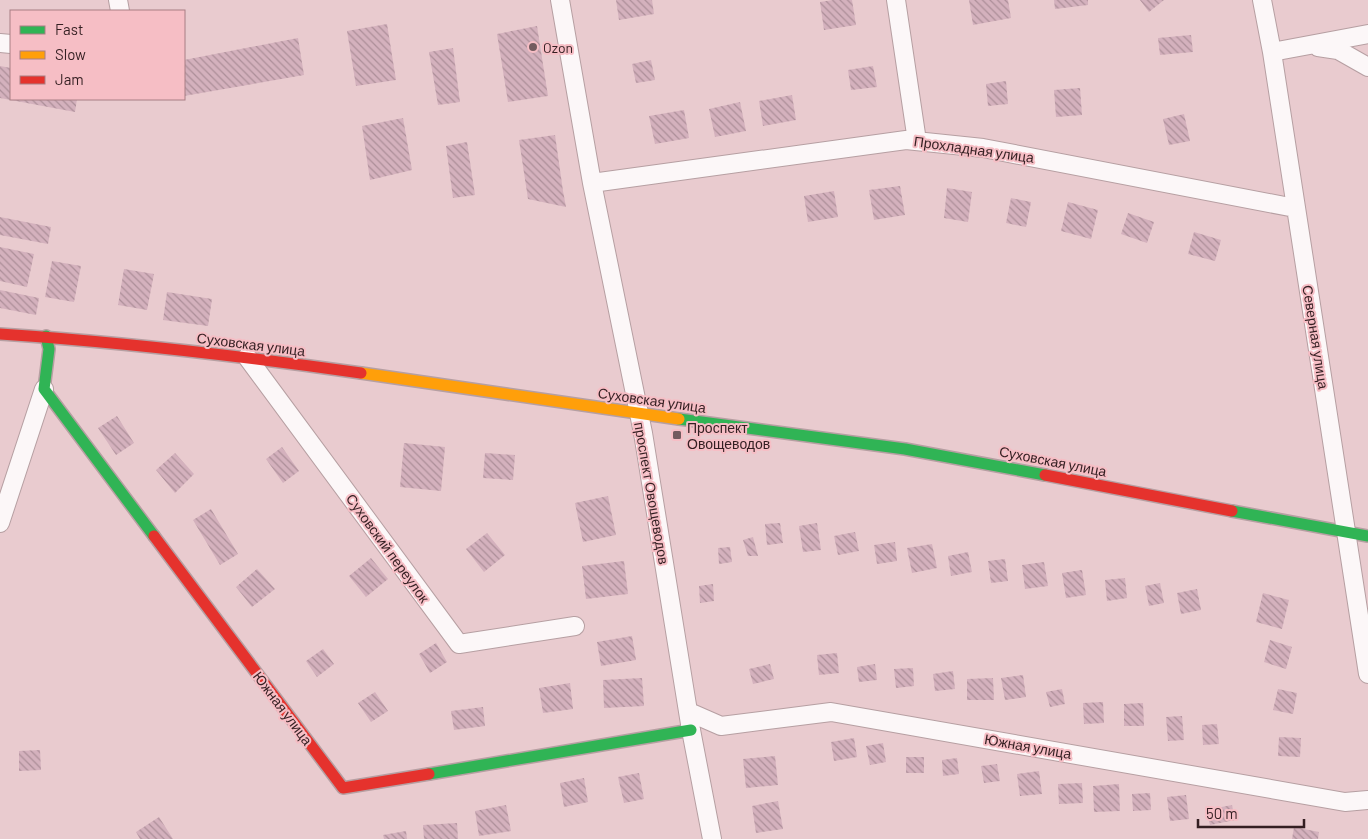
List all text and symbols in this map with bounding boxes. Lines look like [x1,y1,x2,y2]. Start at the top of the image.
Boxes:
legend [10,10,185,100]
text: Fast [55,20,83,38]
place label: Ozon [543,39,573,56]
marker: Ozon [527,41,539,53]
text: Slow [55,45,86,63]
text: Jam [55,70,84,88]
street label: Прохладная улица [913,132,1035,166]
street label: Северная улица [1299,284,1333,390]
street label: Суховская улица [196,329,306,359]
street label: Суховская улица [597,384,707,416]
place label: Проспект Овощеводов [687,419,770,452]
street label: проспект Овощеводов [631,420,673,566]
marker: Проспект Овощеводов [671,429,683,441]
street label: Суховская улица [998,442,1108,480]
street label: Суховский переулок [343,490,434,606]
street label: Южная улица [250,668,316,748]
street label: Южная улица [983,730,1073,762]
scale bar [1198,796,1304,828]
text: 50 m [1206,804,1238,822]

